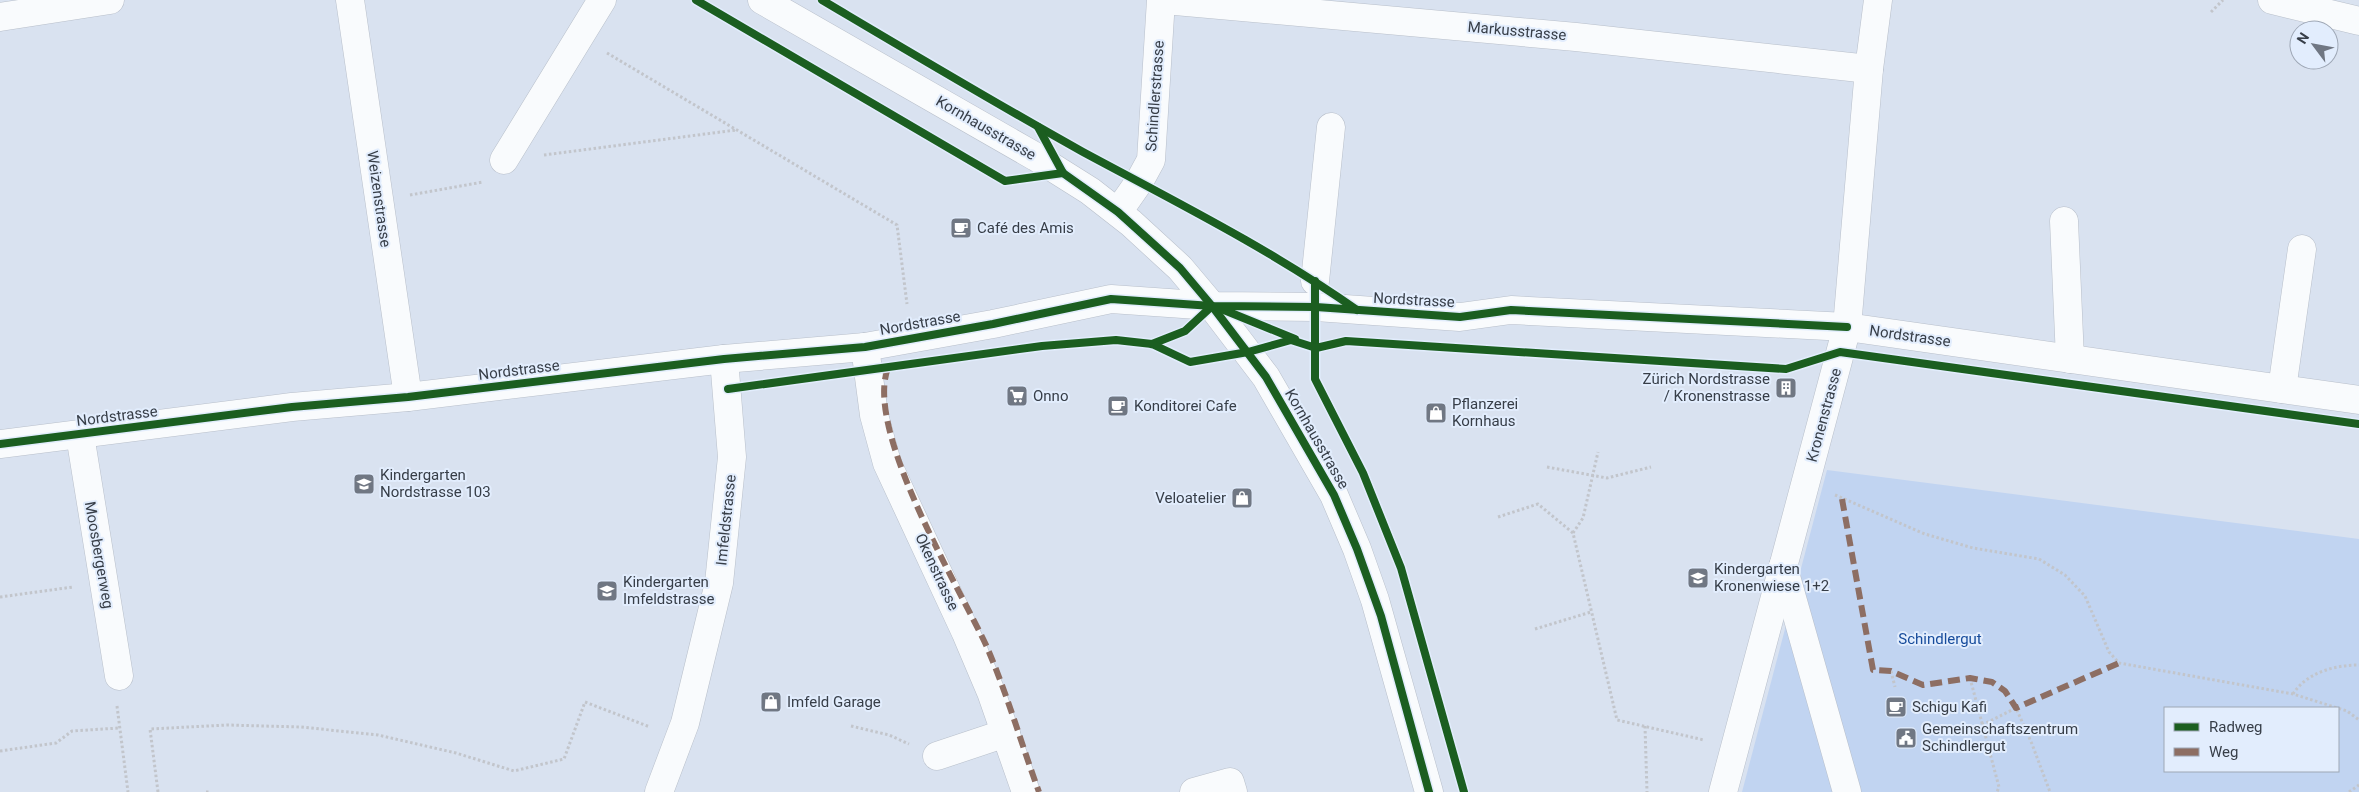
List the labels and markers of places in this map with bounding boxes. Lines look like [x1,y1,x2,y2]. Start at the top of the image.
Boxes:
cafe icon: Café des Amis [949,216,973,240]
place label: Café des Amis [977,219,1074,237]
place label: Zürich Nordstrasse / Kronenstrasse [1643,370,1770,405]
building icon: Zürich Nordstrasse / Kronenstrasse [1774,376,1798,400]
supermarket icon: Onno [1005,384,1029,408]
place label: Onno [1033,387,1068,405]
cafe icon: Konditorei Cafe [1106,394,1130,418]
place label: Pflanzerei Kornhaus [1452,395,1518,430]
place label: Konditorei Cafe [1134,397,1237,415]
shop icon: Pflanzerei Kornhaus [1424,401,1448,425]
place label: Kindergarten Nordstrasse 103 [380,466,491,501]
school or university icon: Kindergarten Nordstrasse 103 [352,472,376,496]
shop icon: Veloatelier [1230,486,1254,510]
place label: Veloatelier [1155,489,1226,507]
place label: Kindergarten Kronenwiese 1+2 [1714,560,1829,595]
school or university icon: Kindergarten Kronenwiese 1+2 [1686,566,1710,590]
place label: Kindergarten Imfeldstrasse [623,573,714,608]
school or university icon: Kindergarten Imfeldstrasse [595,579,619,603]
shop icon: Imfeld Garage [759,690,783,714]
place label: Imfeld Garage [787,693,881,711]
cafe icon: Schigu Kafi [1884,695,1908,719]
place label: Schigu Kafi [1912,698,1987,716]
place label: Gemeinschaftszentrum Schindlergut [1922,720,2078,755]
public building icon: Gemeinschaftszentrum Schindlergut [1894,726,1918,750]

